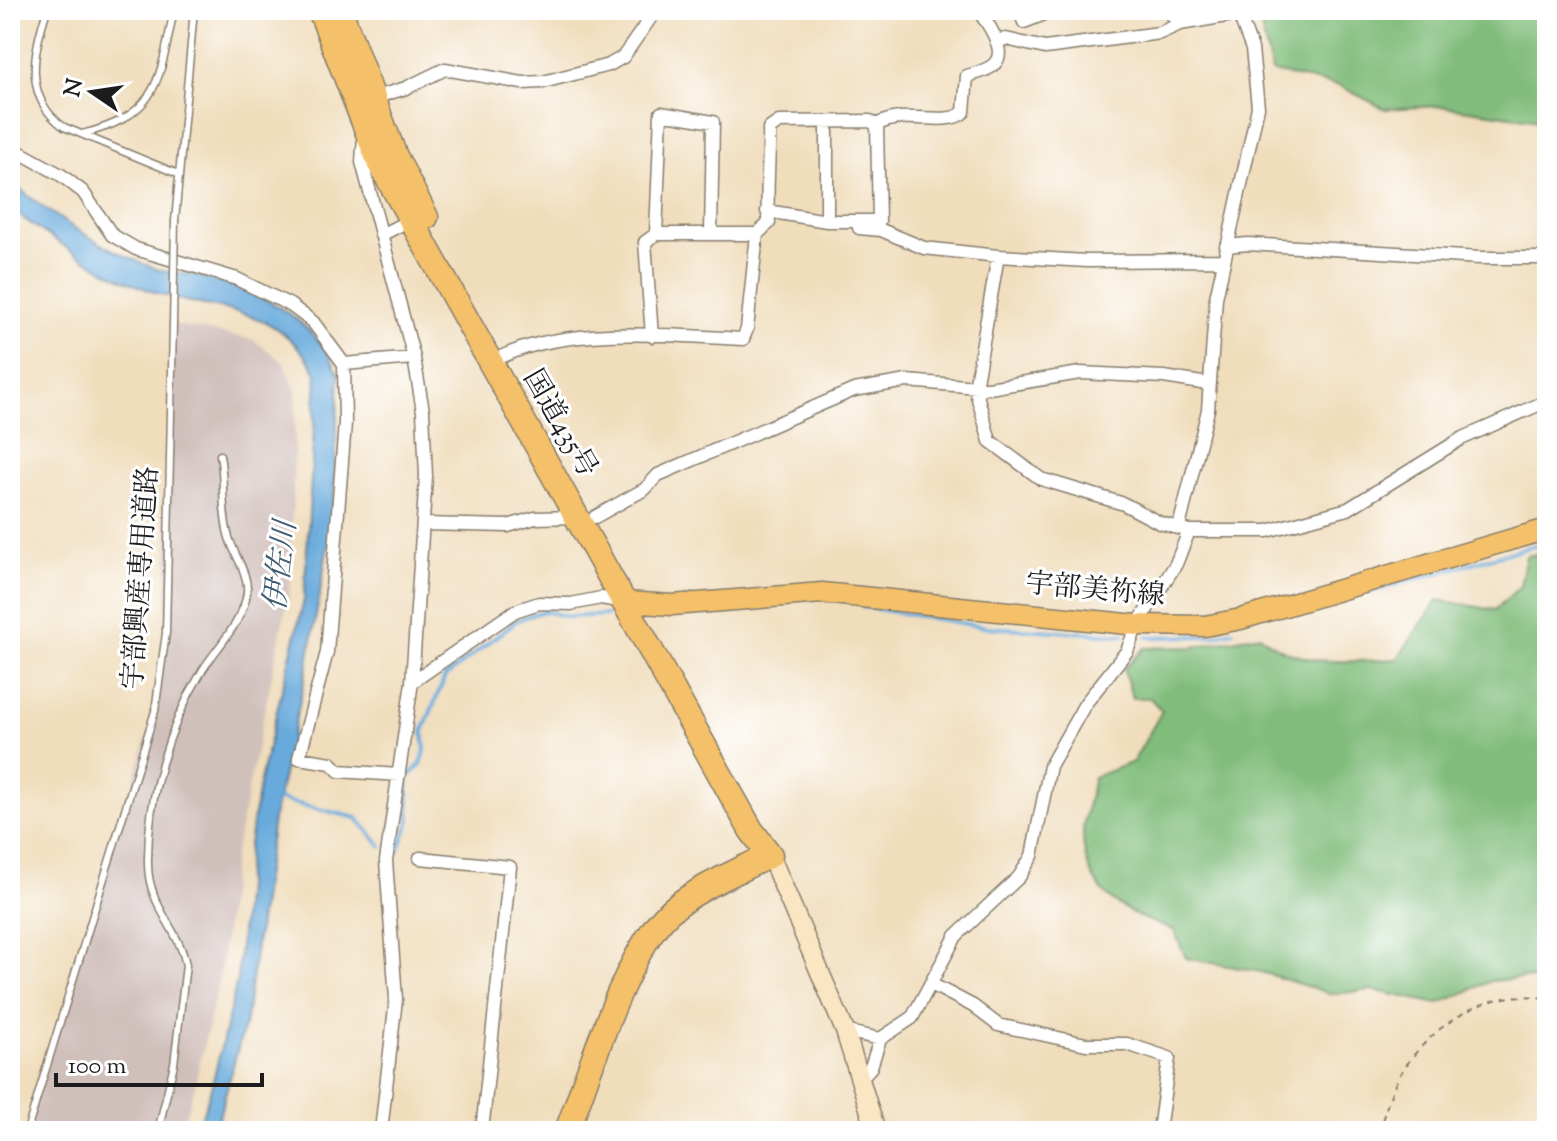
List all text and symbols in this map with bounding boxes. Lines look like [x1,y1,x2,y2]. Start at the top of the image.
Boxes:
north arrow [52,52,132,132]
text: N [58,76,93,100]
street label: 国道435号 [512,362,606,486]
street label: 宇部興産専用道路 [114,465,170,691]
water label: 伊佐川 [255,516,309,613]
street label: 宇部美祢線 [1024,565,1166,617]
scale bar [56,1037,262,1087]
text: 100 m [68,1050,126,1084]

